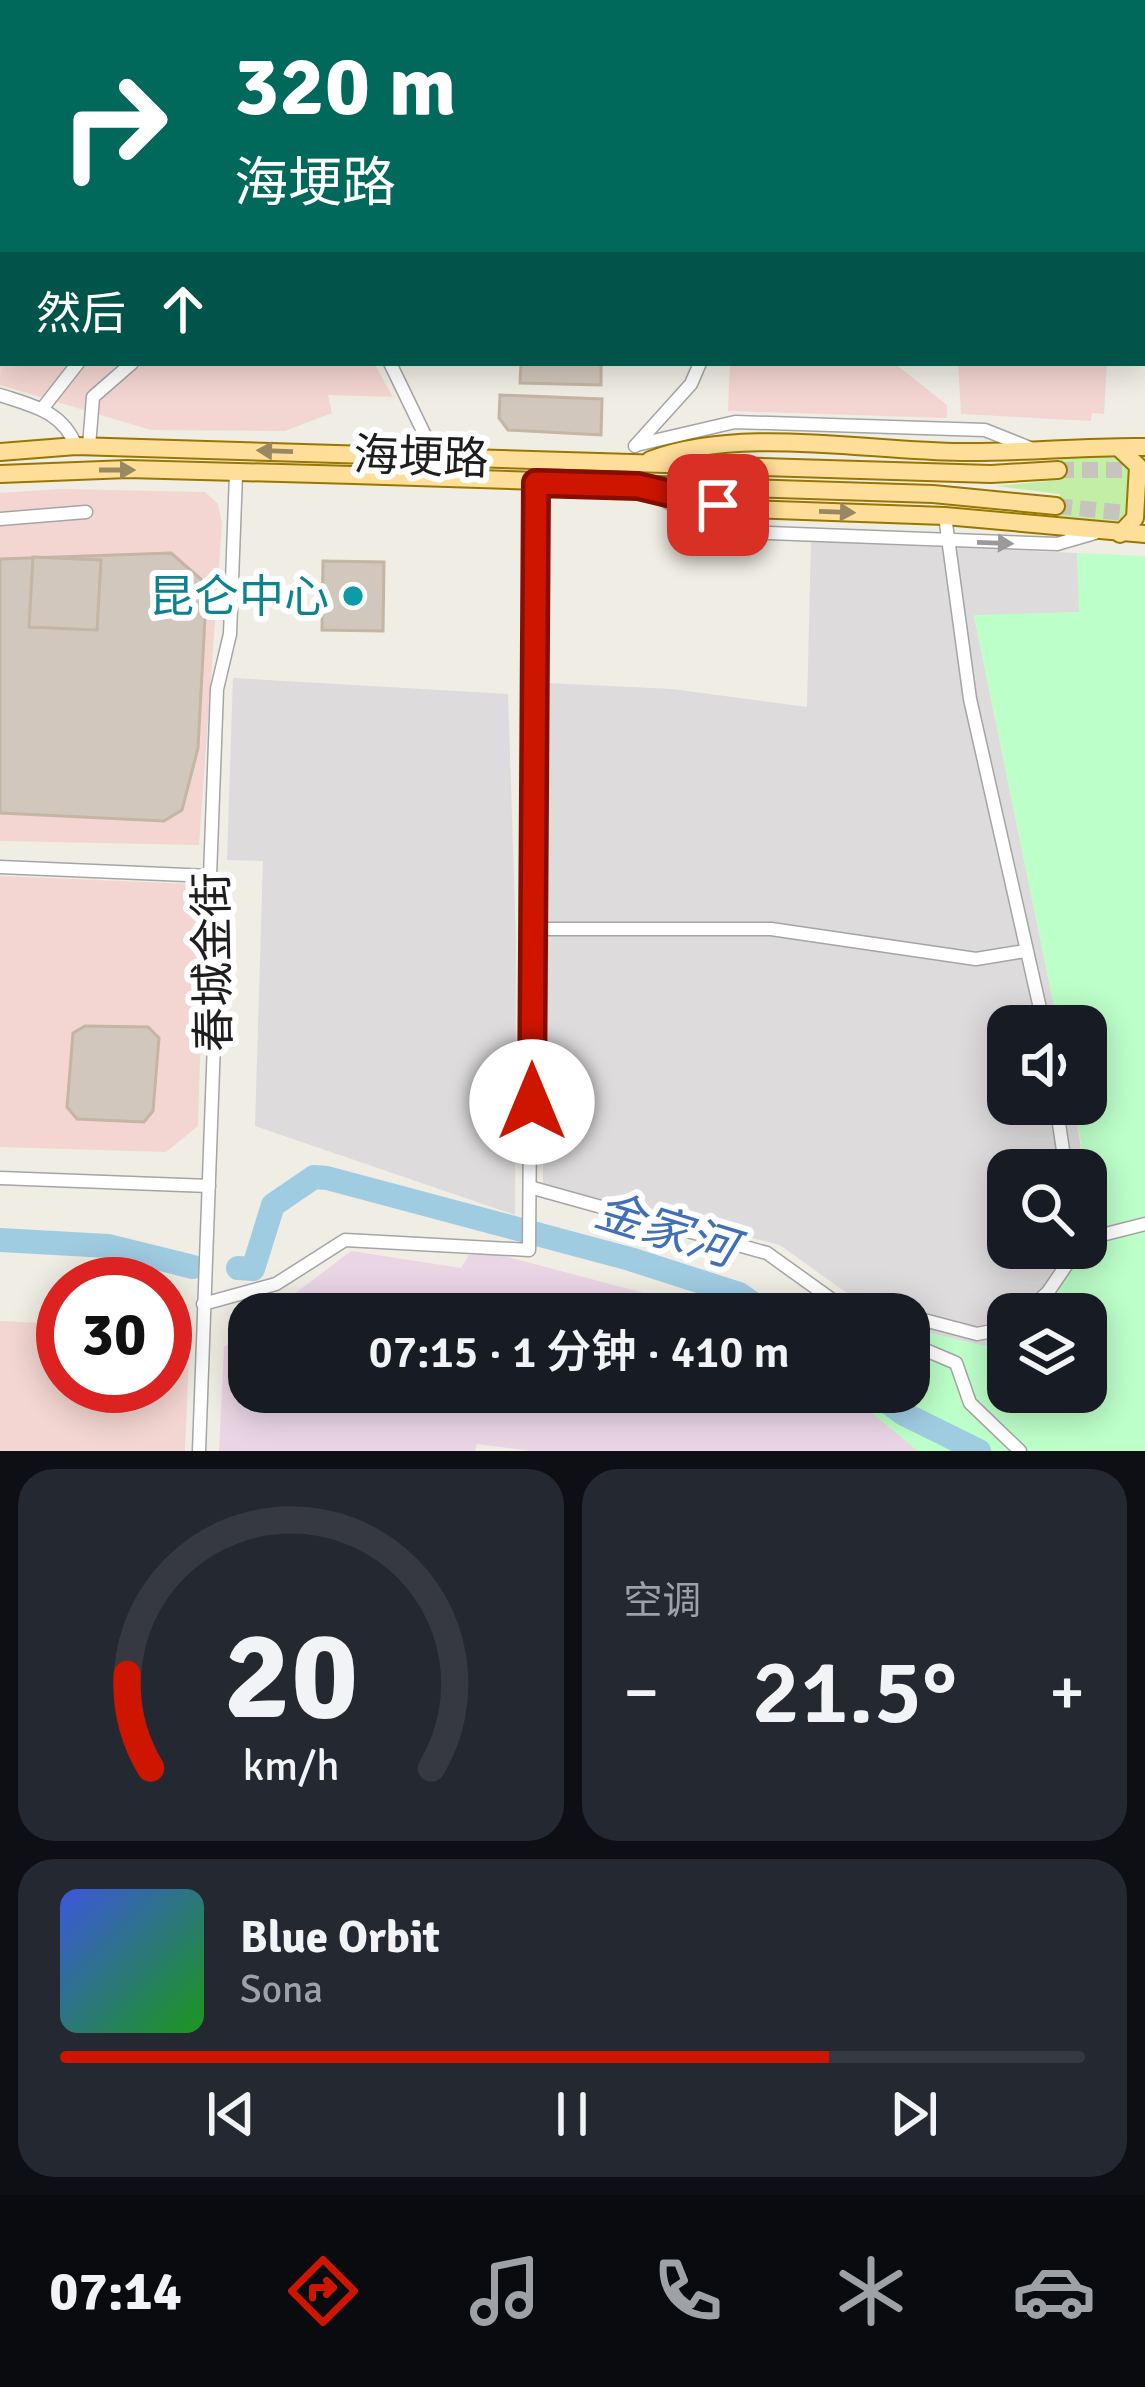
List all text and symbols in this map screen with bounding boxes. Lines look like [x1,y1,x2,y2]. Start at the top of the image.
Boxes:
text: 320 m [234,35,456,139]
icon: right [36,48,192,204]
text: 海埂路 [234,150,396,217]
icon: ahead [150,276,216,342]
text: 然后 [36,287,126,342]
street label: 海埂路 [353,428,489,487]
one-way arrow [255,442,293,461]
pin [667,454,769,556]
one-way arrow [99,460,137,480]
icon: arrive [685,472,751,538]
one-way arrow [819,503,857,522]
one-way arrow [977,533,1015,552]
place label: 昆仑中心 [149,570,329,625]
marker: 昆仑中心 [340,583,366,609]
street label: 春城金街 [184,871,243,1052]
map controls [987,1005,1107,1413]
button: sound [987,1005,1107,1125]
position arrow [469,1039,595,1165]
button: search [987,1149,1107,1269]
water label: 金家河 [588,1181,751,1282]
speed limit sign: 30 [36,1257,192,1413]
button: layers [987,1293,1107,1413]
text: 07:15 · 1 分钟 · 410 m [368,1325,790,1380]
text: 空调 [624,1577,702,1625]
text: 20 [223,1600,358,1753]
text: 21.5° [752,1637,957,1748]
text: − [624,1652,659,1733]
text: + [1049,1652,1085,1733]
text: km/h [242,1740,339,1793]
text: Blue Orbit [240,1910,440,1965]
text: Sona [240,1965,323,2013]
icon: previous [198,2081,264,2147]
icon: pause [539,2081,605,2147]
icon: next [881,2081,947,2147]
icon: directions [281,2249,365,2333]
icon: music [463,2249,547,2333]
icon: phone [646,2249,730,2333]
icon: climate [829,2249,913,2333]
icon: car [1012,2249,1096,2333]
text: 07:14 [49,2258,182,2325]

